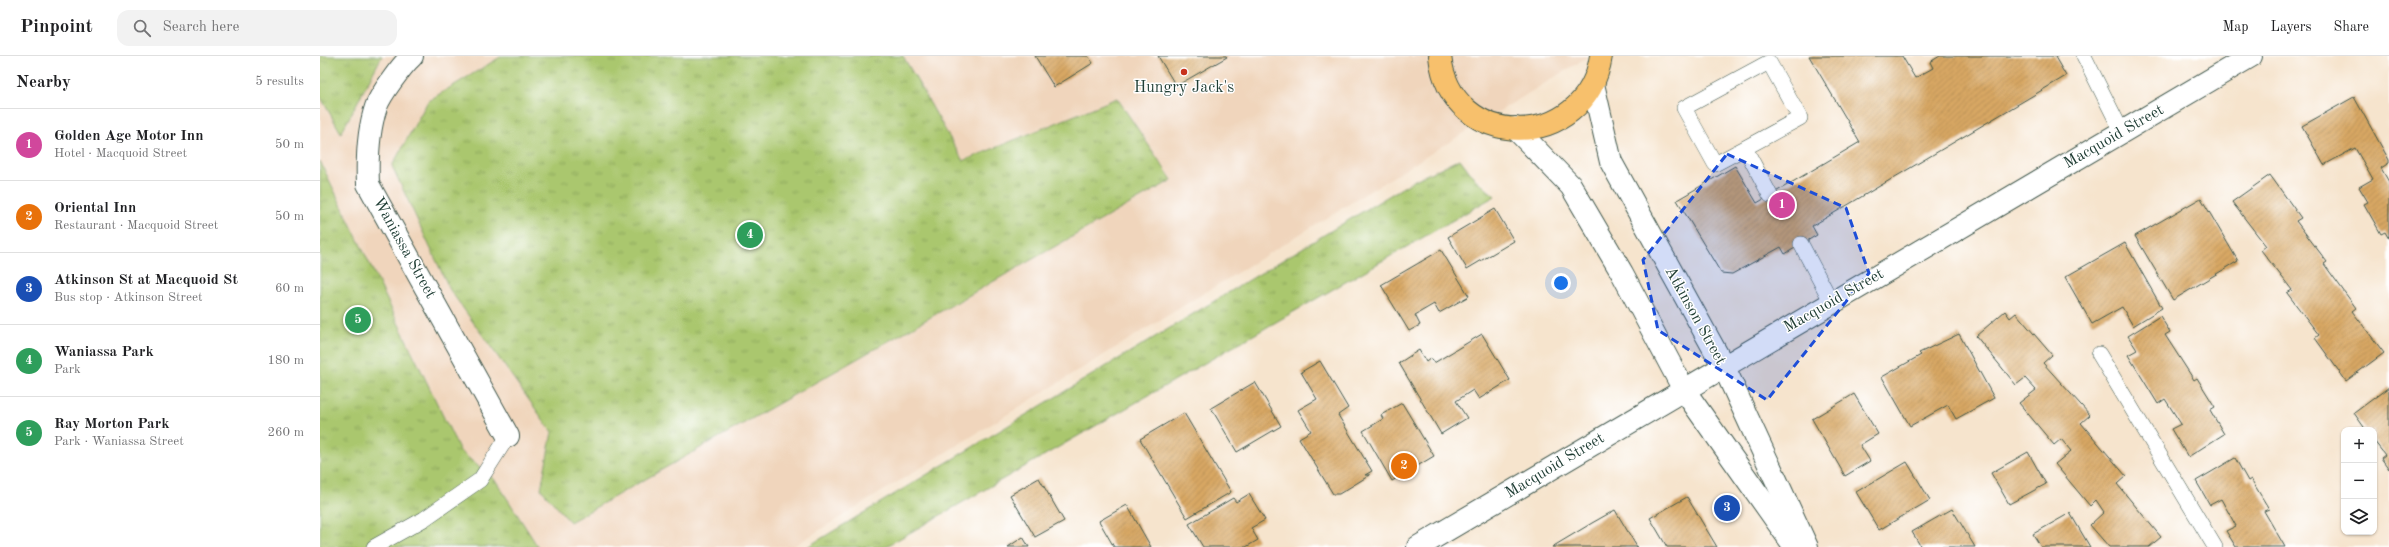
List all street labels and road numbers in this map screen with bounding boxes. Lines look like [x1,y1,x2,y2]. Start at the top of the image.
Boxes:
street label: Macquoid Street [2061,102,2167,172]
street label: Waniassa Street [370,195,439,302]
street label: Atkinson Street [1661,264,1729,368]
street label: Macquoid Street [1781,266,1887,336]
street label: Macquoid Street [1503,430,1608,502]

